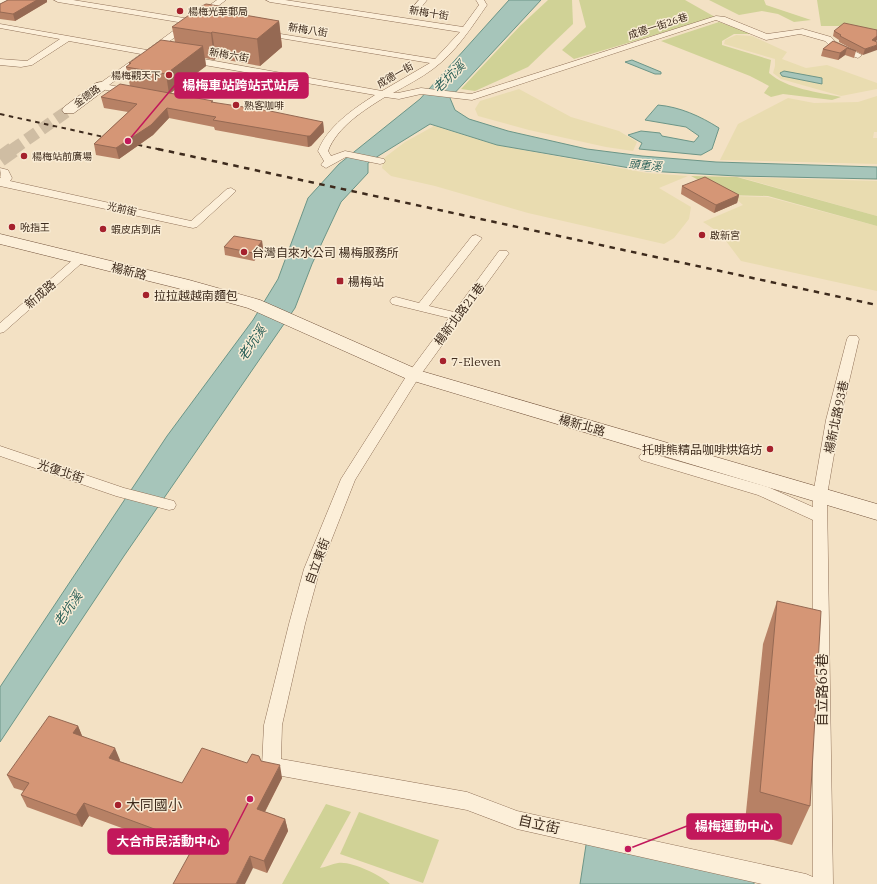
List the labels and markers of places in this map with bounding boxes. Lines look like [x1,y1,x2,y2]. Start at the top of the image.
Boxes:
place label: 楊梅光華郵局 [188,5,248,18]
marker: 楊梅光華郵局 [175,6,185,16]
place label: 楊梅觀天下 [111,69,161,82]
marker: 楊梅觀天下 [164,70,174,80]
callout: 楊梅車站跨站式站房 [175,73,308,98]
place label: 熟客咖啡 [244,99,284,112]
marker: 熟客咖啡 [231,100,241,110]
place label: 楊梅站前廣場 [32,150,92,163]
marker: 楊梅站前廣場 [19,151,29,161]
place label: 吮指王 [20,221,50,234]
marker: 吮指王 [7,222,17,232]
place label: 蝦皮店到店 [111,223,161,236]
marker: 蝦皮店到店 [98,224,108,234]
place label: 啟新宮 [710,229,740,242]
marker: 啟新宮 [697,230,707,240]
place label: 台灣自來水公司 楊梅服務所 [252,245,399,260]
marker: 台灣自來水公司 楊梅服務所 [239,247,249,257]
place label: 楊梅站 [348,274,384,289]
marker: 楊梅站 [335,276,345,286]
place label: 拉拉越越南麵包 [154,288,238,303]
marker: 拉拉越越南麵包 [141,290,151,300]
place label: 7-Eleven [451,354,501,369]
marker: 7-Eleven [438,356,448,366]
place label: 托啡熊精品咖啡烘焙坊 [642,442,762,457]
marker: 托啡熊精品咖啡烘焙坊 [765,444,775,454]
place label: 大同國小 [126,796,182,814]
marker: 大同國小 [113,800,123,810]
callout: 楊梅運動中心 [687,814,781,839]
callout: 大合市民活動中心 [108,829,228,854]

